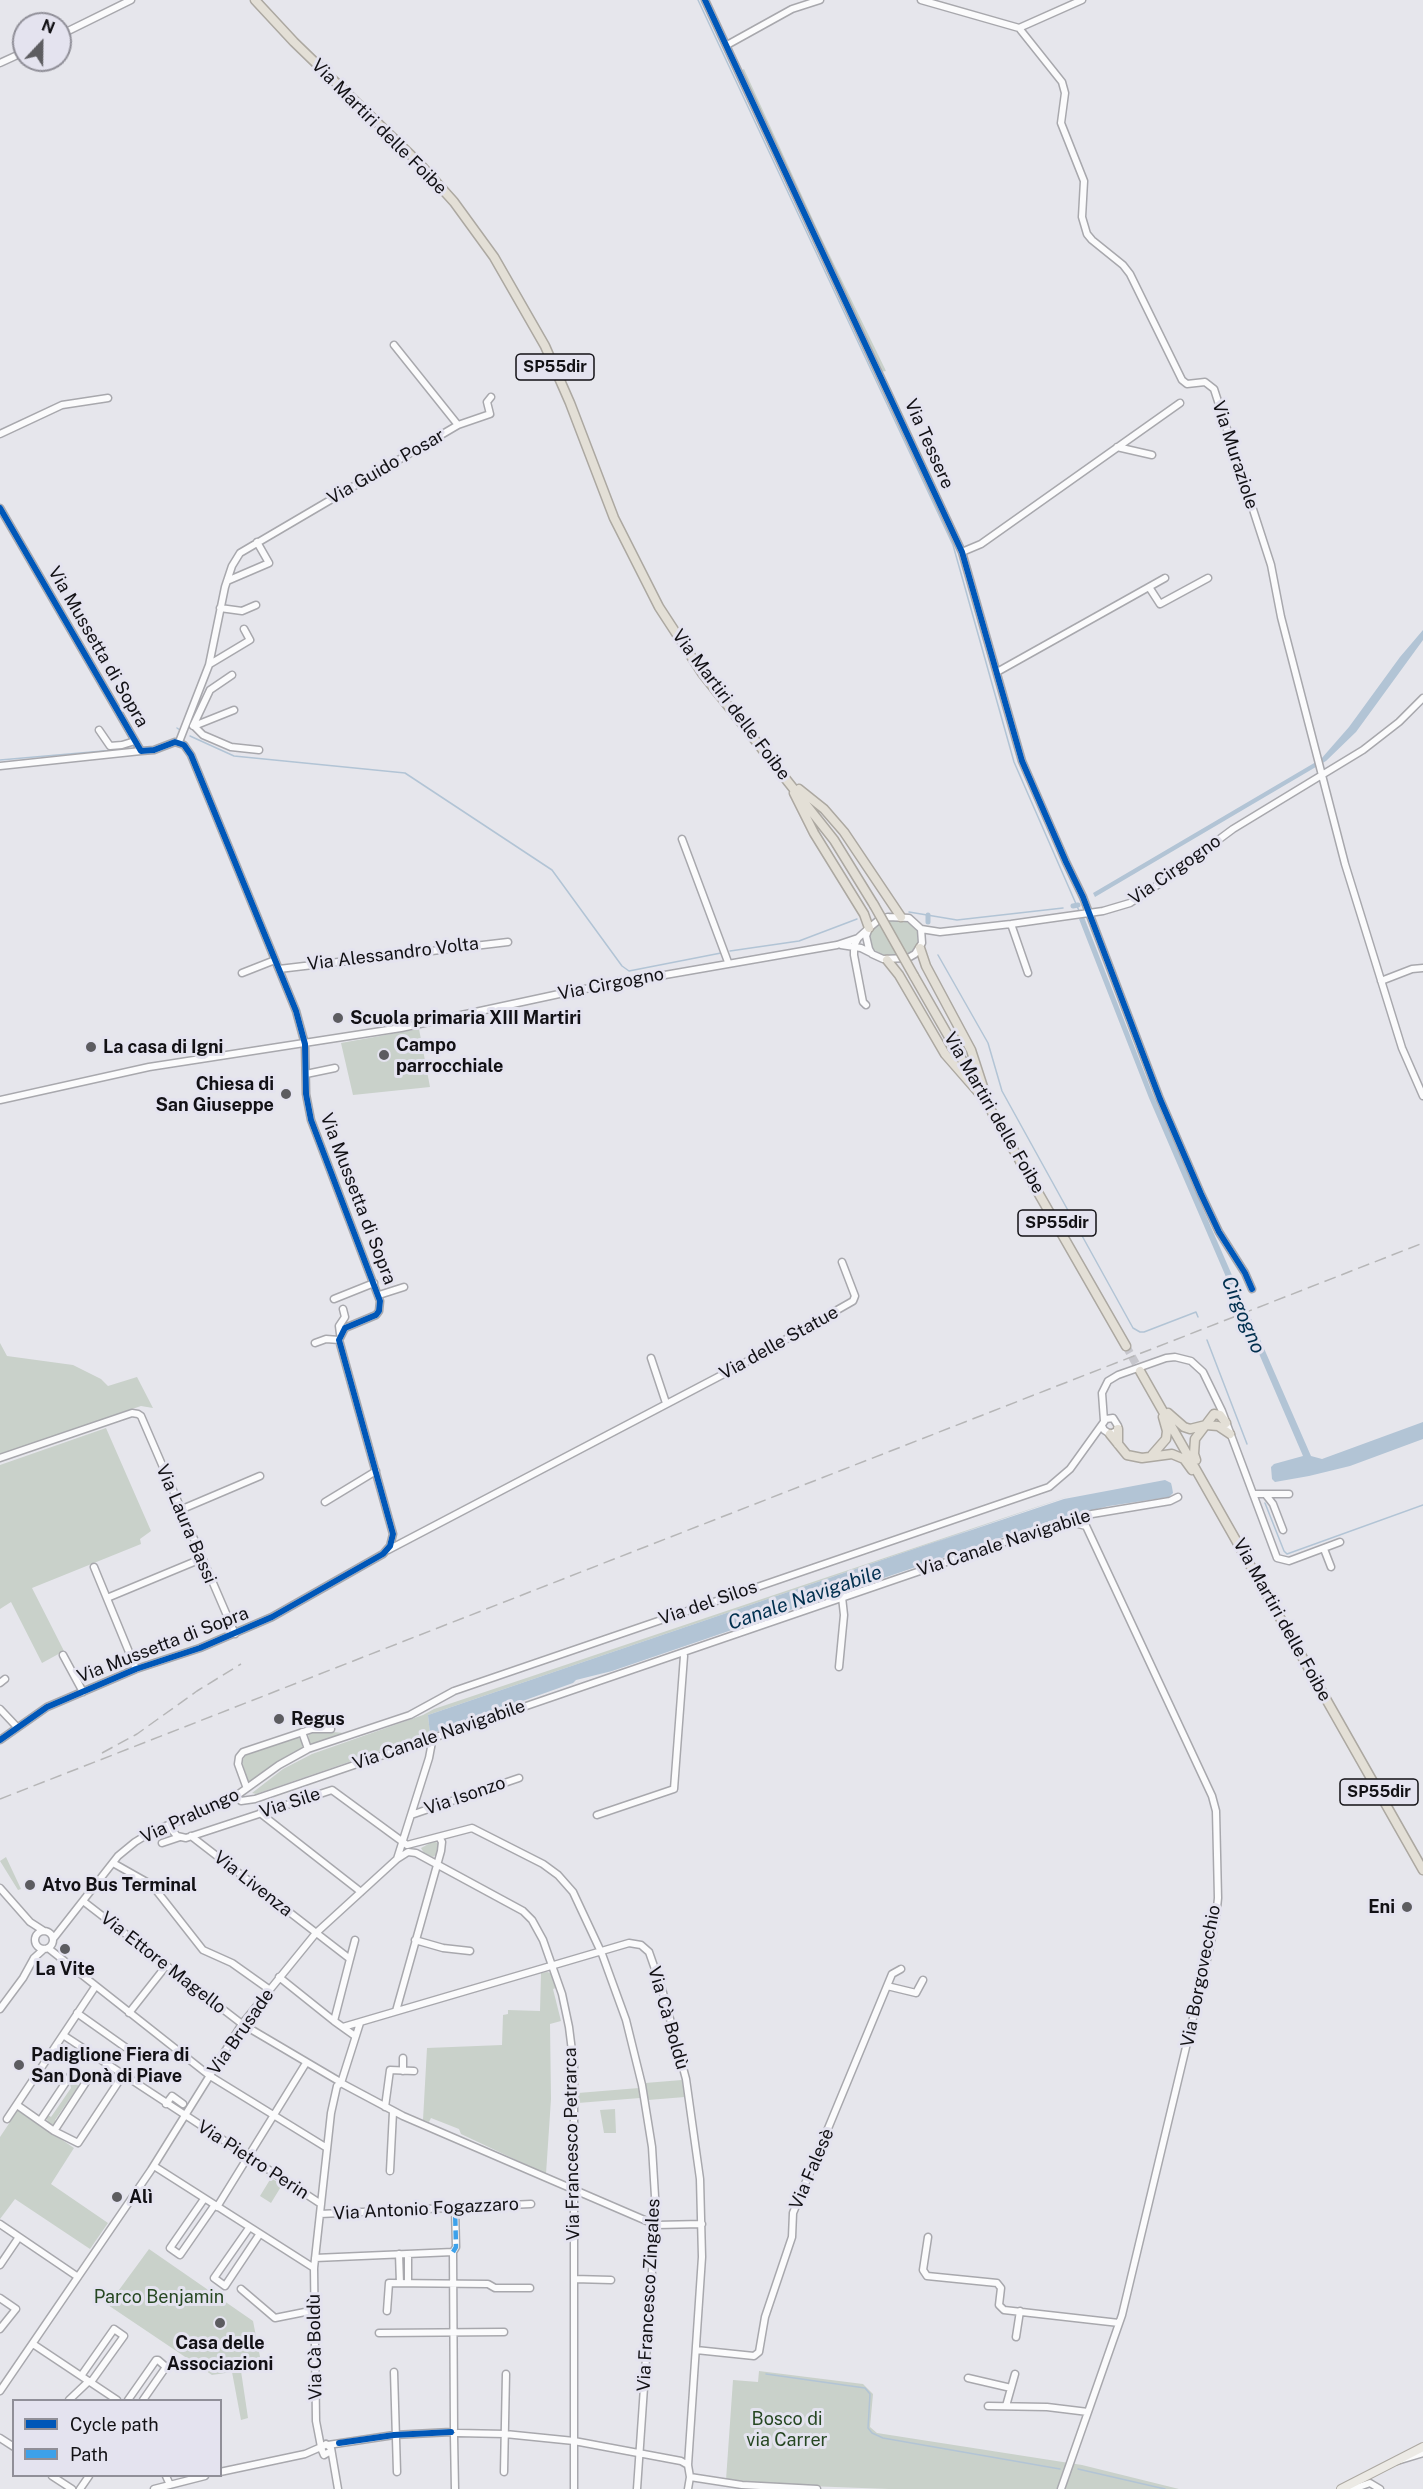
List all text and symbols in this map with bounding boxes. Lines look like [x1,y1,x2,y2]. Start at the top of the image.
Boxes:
north arrow [12,12,72,72]
text: N [39,16,58,38]
street label: Via Martiri delle Foibe [307,55,451,199]
road number: SP55dir [516,354,594,380]
street label: Via Tessere [900,396,958,492]
street label: Via Muraziole [1207,398,1263,512]
street label: Via Guido Posar [323,425,449,509]
street label: Via Mussetta di Sopra [43,563,153,731]
street label: Via Martiri delle Foibe [667,626,795,784]
street label: Via Cirgogno [1125,830,1225,910]
street label: Via Alessandro Volta [306,933,480,975]
street label: Via Cirgogno [556,963,666,1005]
place label: Scuola primaria XIII Martiri [350,1007,581,1029]
marker: Scuola primaria XIII Martiri [331,1011,345,1025]
street label: Via Martiri delle Foibe [939,1028,1049,1198]
place label: Campo parrocchiale [396,1034,503,1076]
place label: La casa di Igni [103,1036,223,1058]
marker: La casa di Igni [84,1040,98,1054]
marker: Campo parrocchiale [377,1048,391,1062]
place label: Chiesa di San Giuseppe [155,1073,274,1116]
marker: Chiesa di San Giuseppe [279,1087,293,1101]
street label: Via Mussetta di Sopra [315,1110,401,1288]
road number: SP55dir [1018,1210,1096,1236]
water label: Cirgogno [1216,1273,1270,1357]
street label: Via delle Statue [716,1301,842,1385]
street label: Via Laura Bassi [151,1461,221,1587]
street label: Via Canale Navigabile [915,1505,1093,1581]
street label: Via Martiri delle Foibe [1228,1535,1336,1705]
water label: Canale Navigabile [725,1560,885,1636]
street label: Via del Silos [656,1576,760,1630]
street label: Via Mussetta di Sopra [74,1602,252,1688]
street label: Via Canale Navigabile [350,1695,528,1775]
place label: Regus [291,1708,345,1730]
marker: Regus [272,1712,286,1726]
street label: Via Isonzo [422,1772,508,1820]
road number: SP55dir [1340,1779,1418,1805]
street label: Via Sile [257,1783,323,1823]
street label: Via Pralungo [137,1784,243,1848]
street label: Via Livenza [209,1847,297,1921]
place label: Atvo Bus Terminal [42,1874,197,1896]
marker: Atvo Bus Terminal [23,1878,37,1892]
place label: Eni [1368,1896,1395,1918]
marker: Eni [1400,1900,1414,1914]
street label: Via Borgovecchio [1177,1903,1225,2049]
street label: Via Ettore Magello [96,1907,230,2019]
marker: La Vite [58,1942,72,1956]
place label: La Vite [35,1958,95,1980]
street label: Via Cà Boldù [643,1964,693,2072]
street label: Via Brusade [203,1985,279,2079]
place label: Padiglione Fiera di San Donà di Piave [31,2044,189,2086]
street label: Via Francesco Petrarca [560,2047,584,2241]
marker: Padiglione Fiera di San Donà di Piave [12,2058,26,2072]
street label: Via Pietro Perin [193,2116,313,2204]
street label: Via Falesè [785,2125,839,2213]
place label: Alì [129,2186,153,2208]
marker: Alì [110,2190,124,2204]
street label: Via Antonio Fogazzaro [333,2193,519,2225]
street label: Via Francesco Zingales [633,2198,665,2392]
park label: Parco Benjamin [94,2286,224,2308]
street label: Via Cà Boldù [303,2294,327,2400]
marker: Casa delle Associazioni [213,2316,227,2330]
place label: Casa delle Associazioni [167,2332,273,2374]
legend [12,2399,222,2477]
park label: Bosco di via Carrer [746,2408,828,2450]
text: Cycle path [70,2414,159,2435]
text: Path [70,2444,108,2465]

